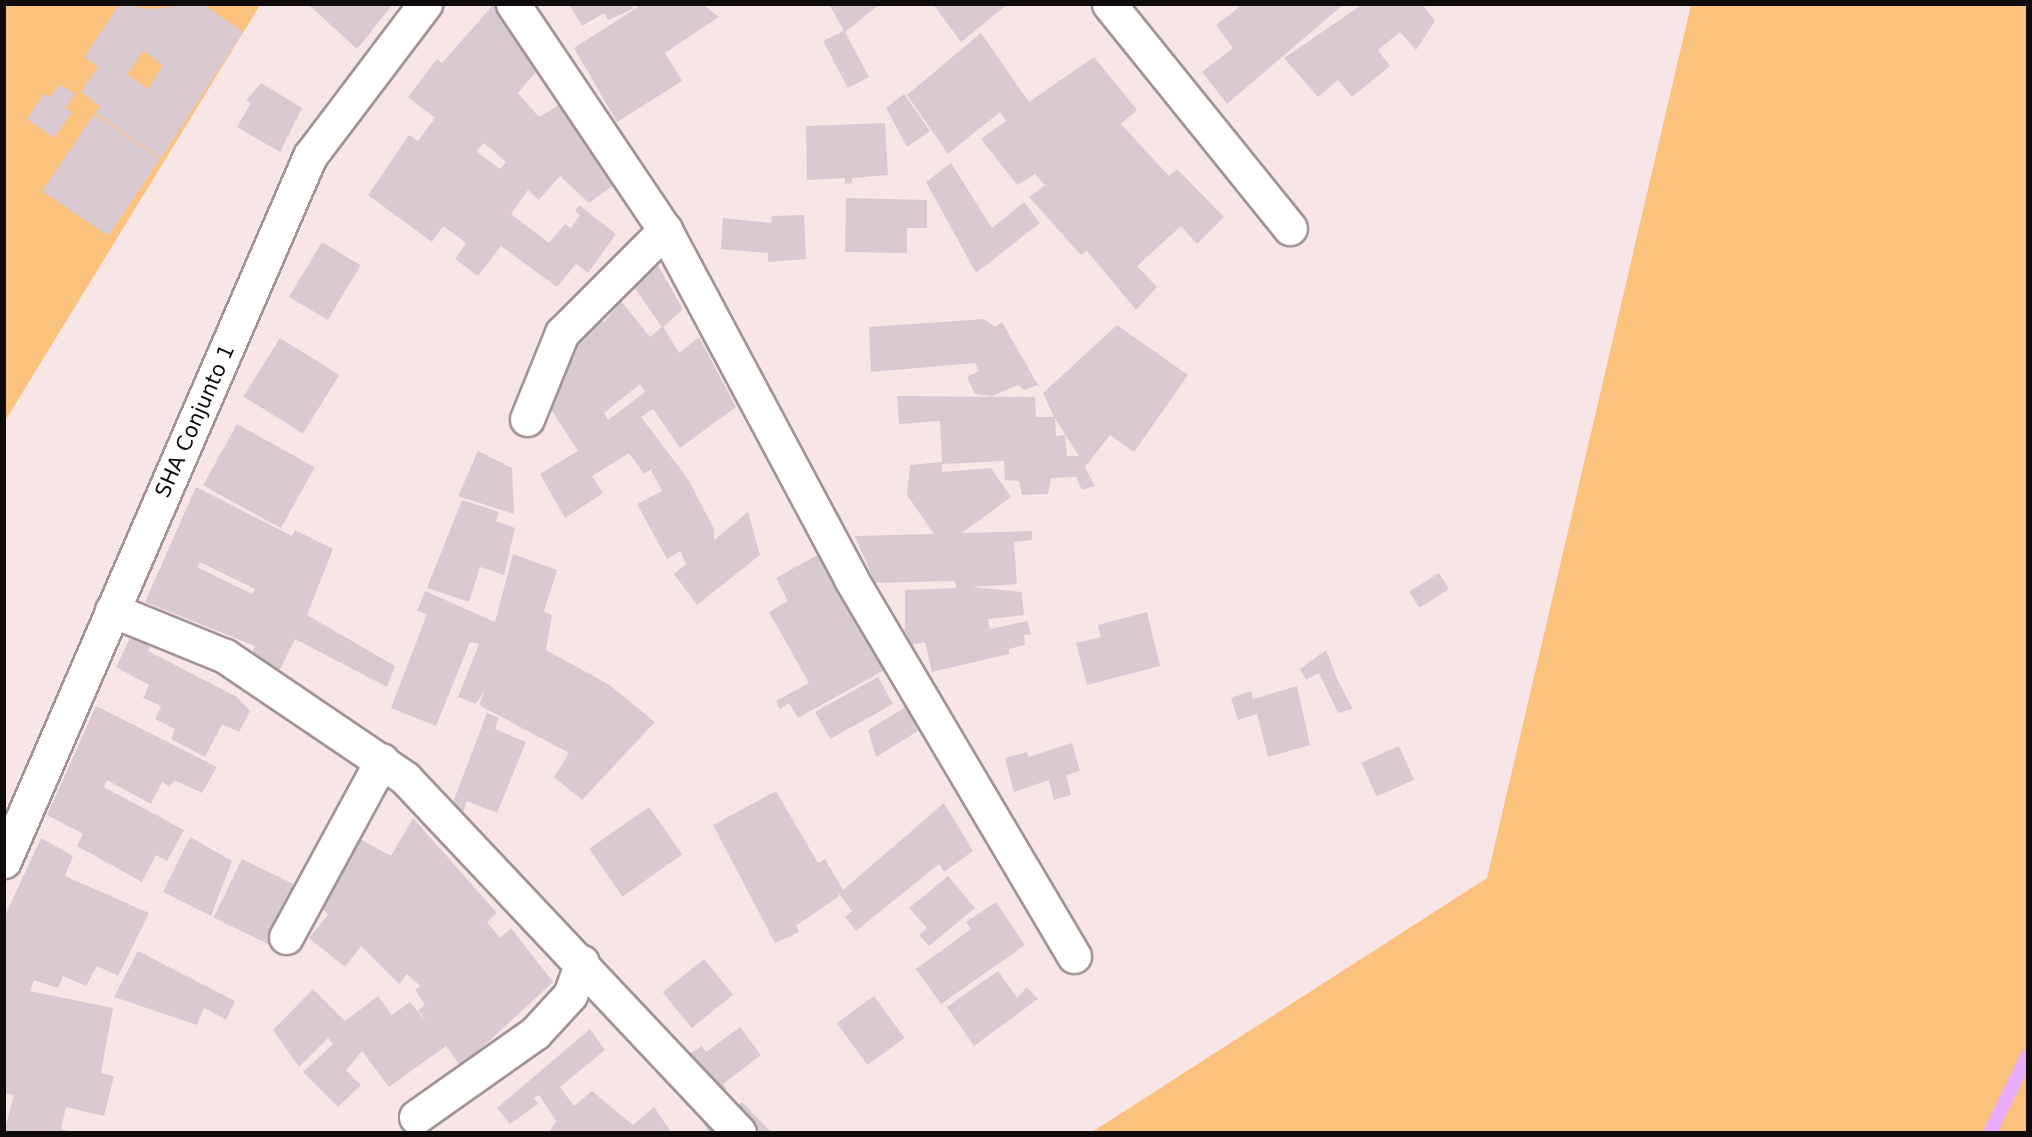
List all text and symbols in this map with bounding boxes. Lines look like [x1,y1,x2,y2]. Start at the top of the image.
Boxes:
street label: SHA Conjunto 1 [150,341,240,501]

